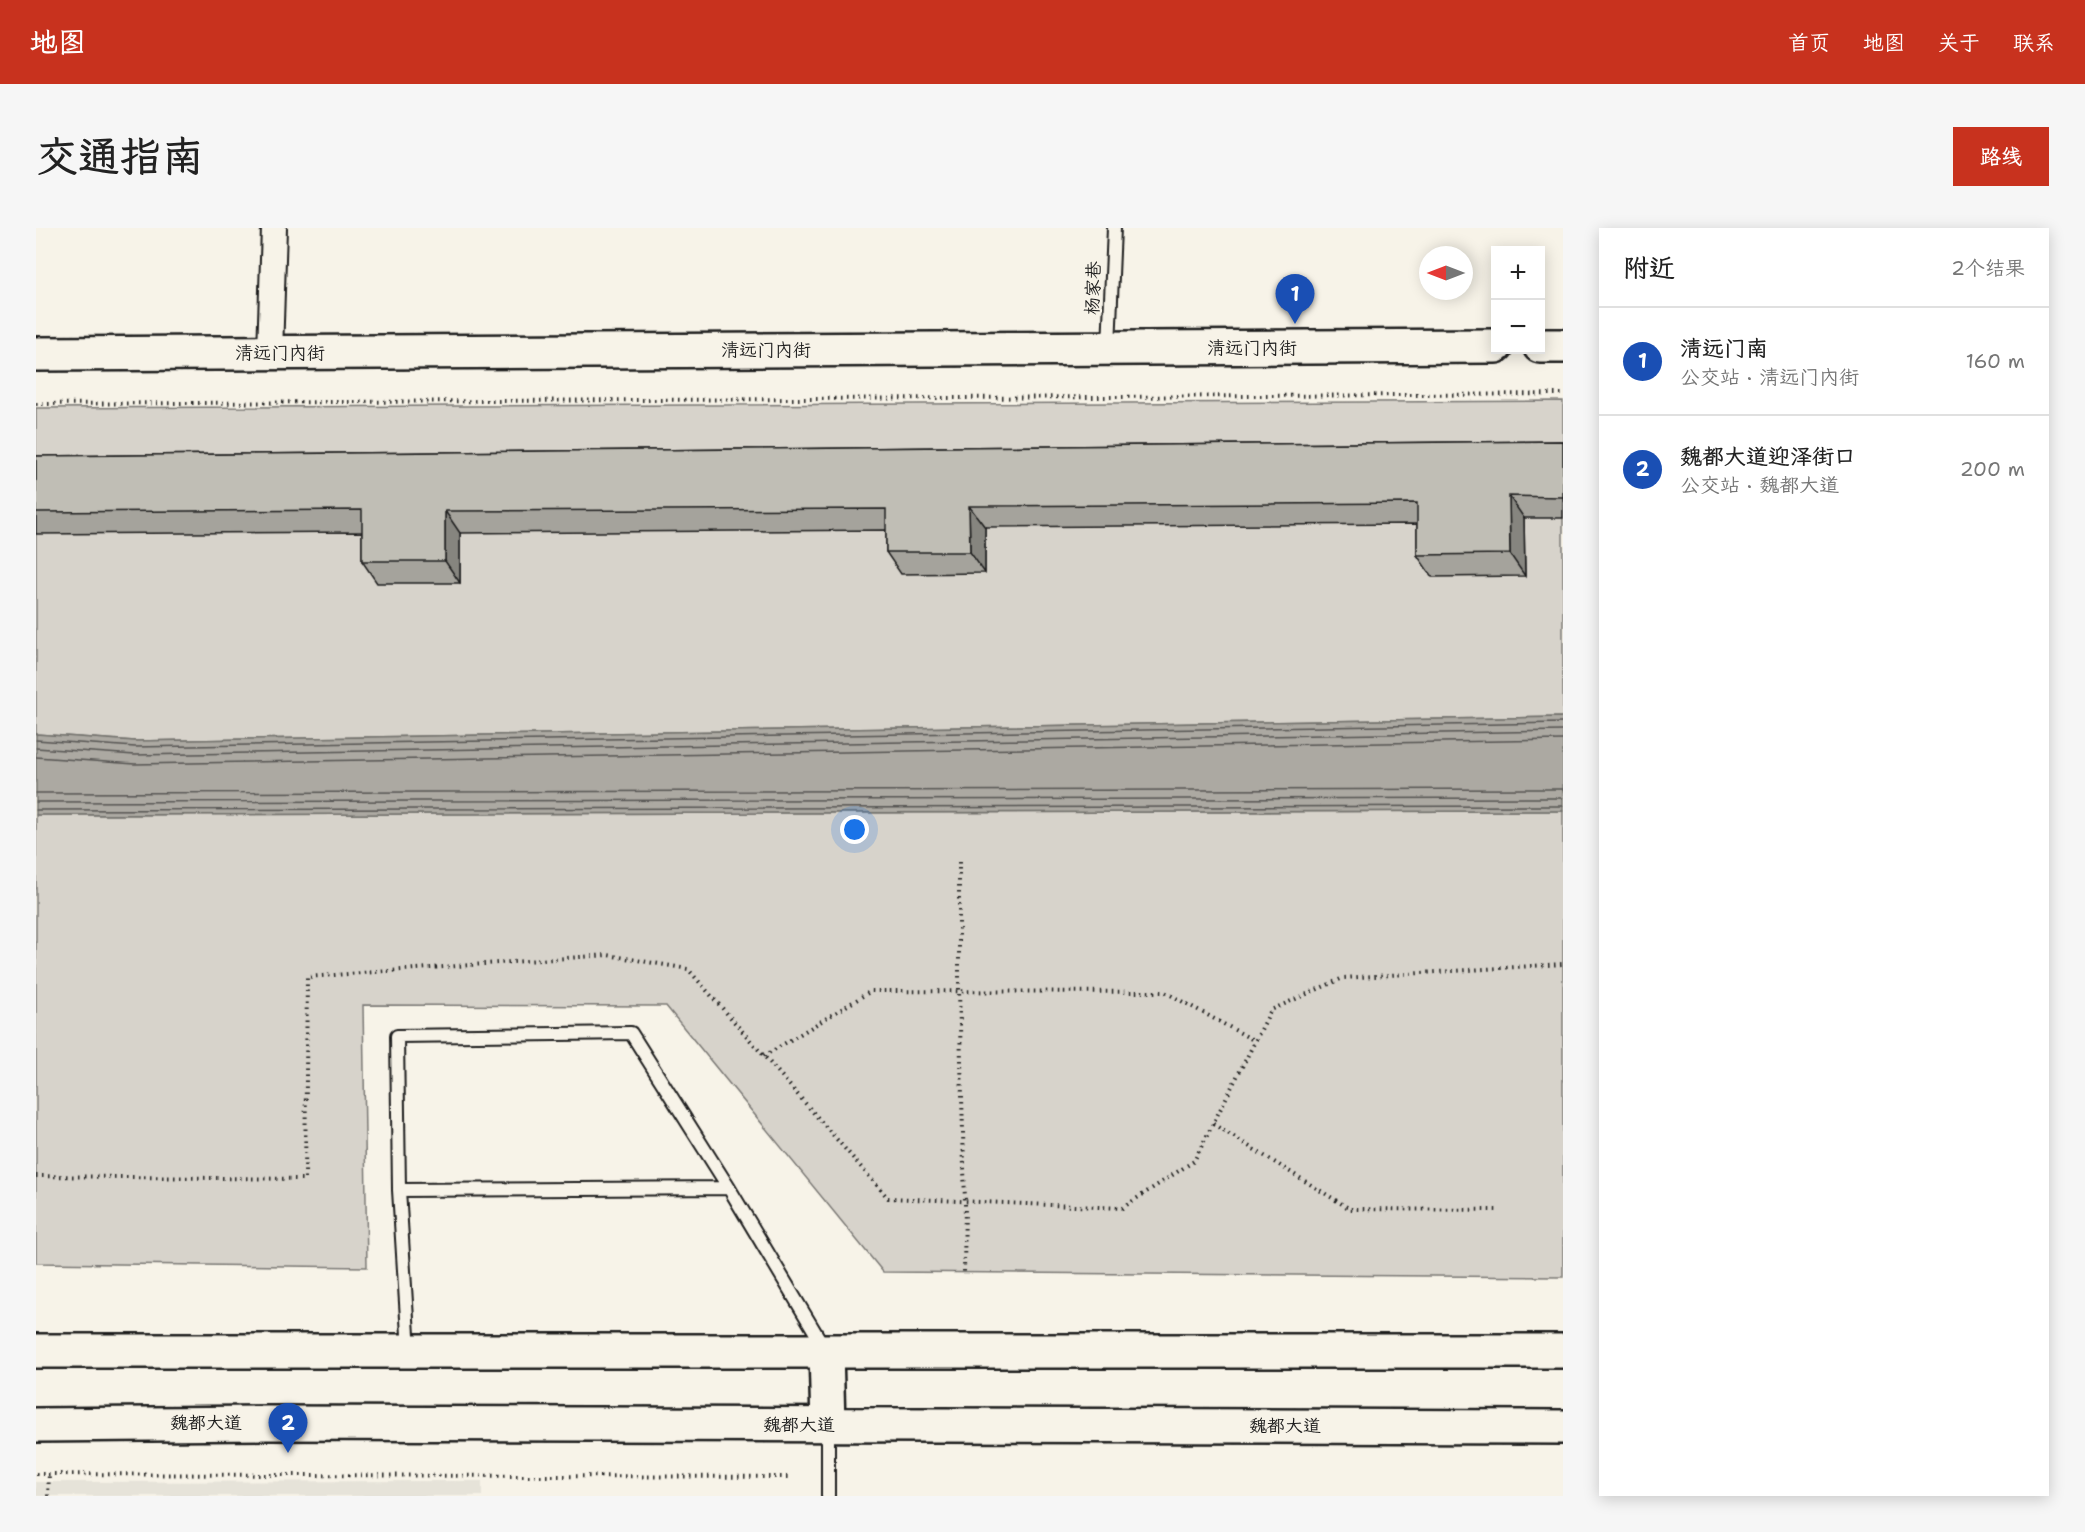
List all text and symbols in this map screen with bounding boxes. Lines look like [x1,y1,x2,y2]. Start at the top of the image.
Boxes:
text: 地图 [30,23,86,61]
text: 首页 [1788,29,1830,57]
text: 地图 [1863,29,1905,57]
text: 关于 [1938,29,1980,57]
text: 联系 [2013,29,2055,57]
button: 路线 [1953,127,2049,186]
text: 交通指南 [36,128,204,184]
north arrow [1419,246,1473,300]
map controls [1491,246,1545,354]
button: + [1491,246,1545,300]
text: 附近 [1623,250,1675,285]
text: 2个结果 [1951,255,2025,281]
street label: 杨家巷 [1080,261,1106,315]
pin: 1 [1276,274,1314,324]
button: − [1491,300,1545,354]
text: 清远门南 [1680,334,1768,363]
street label: 清远门内街 [1207,336,1297,360]
street label: 清远门内街 [721,338,811,362]
street label: 清远门内街 [235,341,325,365]
text: 1 [1638,348,1647,374]
text: 160 m [1966,348,2025,374]
text: 公交站 · 清远门内街 [1680,364,1859,390]
text: 魏都大道迎泽街口 [1680,442,1856,471]
text: 2 [1636,456,1650,482]
text: 200 m [1960,456,2025,482]
text: 公交站 · 魏都大道 [1680,472,1839,498]
your location [840,815,869,844]
pin: 2 [268,1404,308,1453]
street label: 魏都大道 [170,1411,242,1435]
street label: 魏都大道 [763,1413,835,1437]
street label: 魏都大道 [1249,1414,1321,1438]

